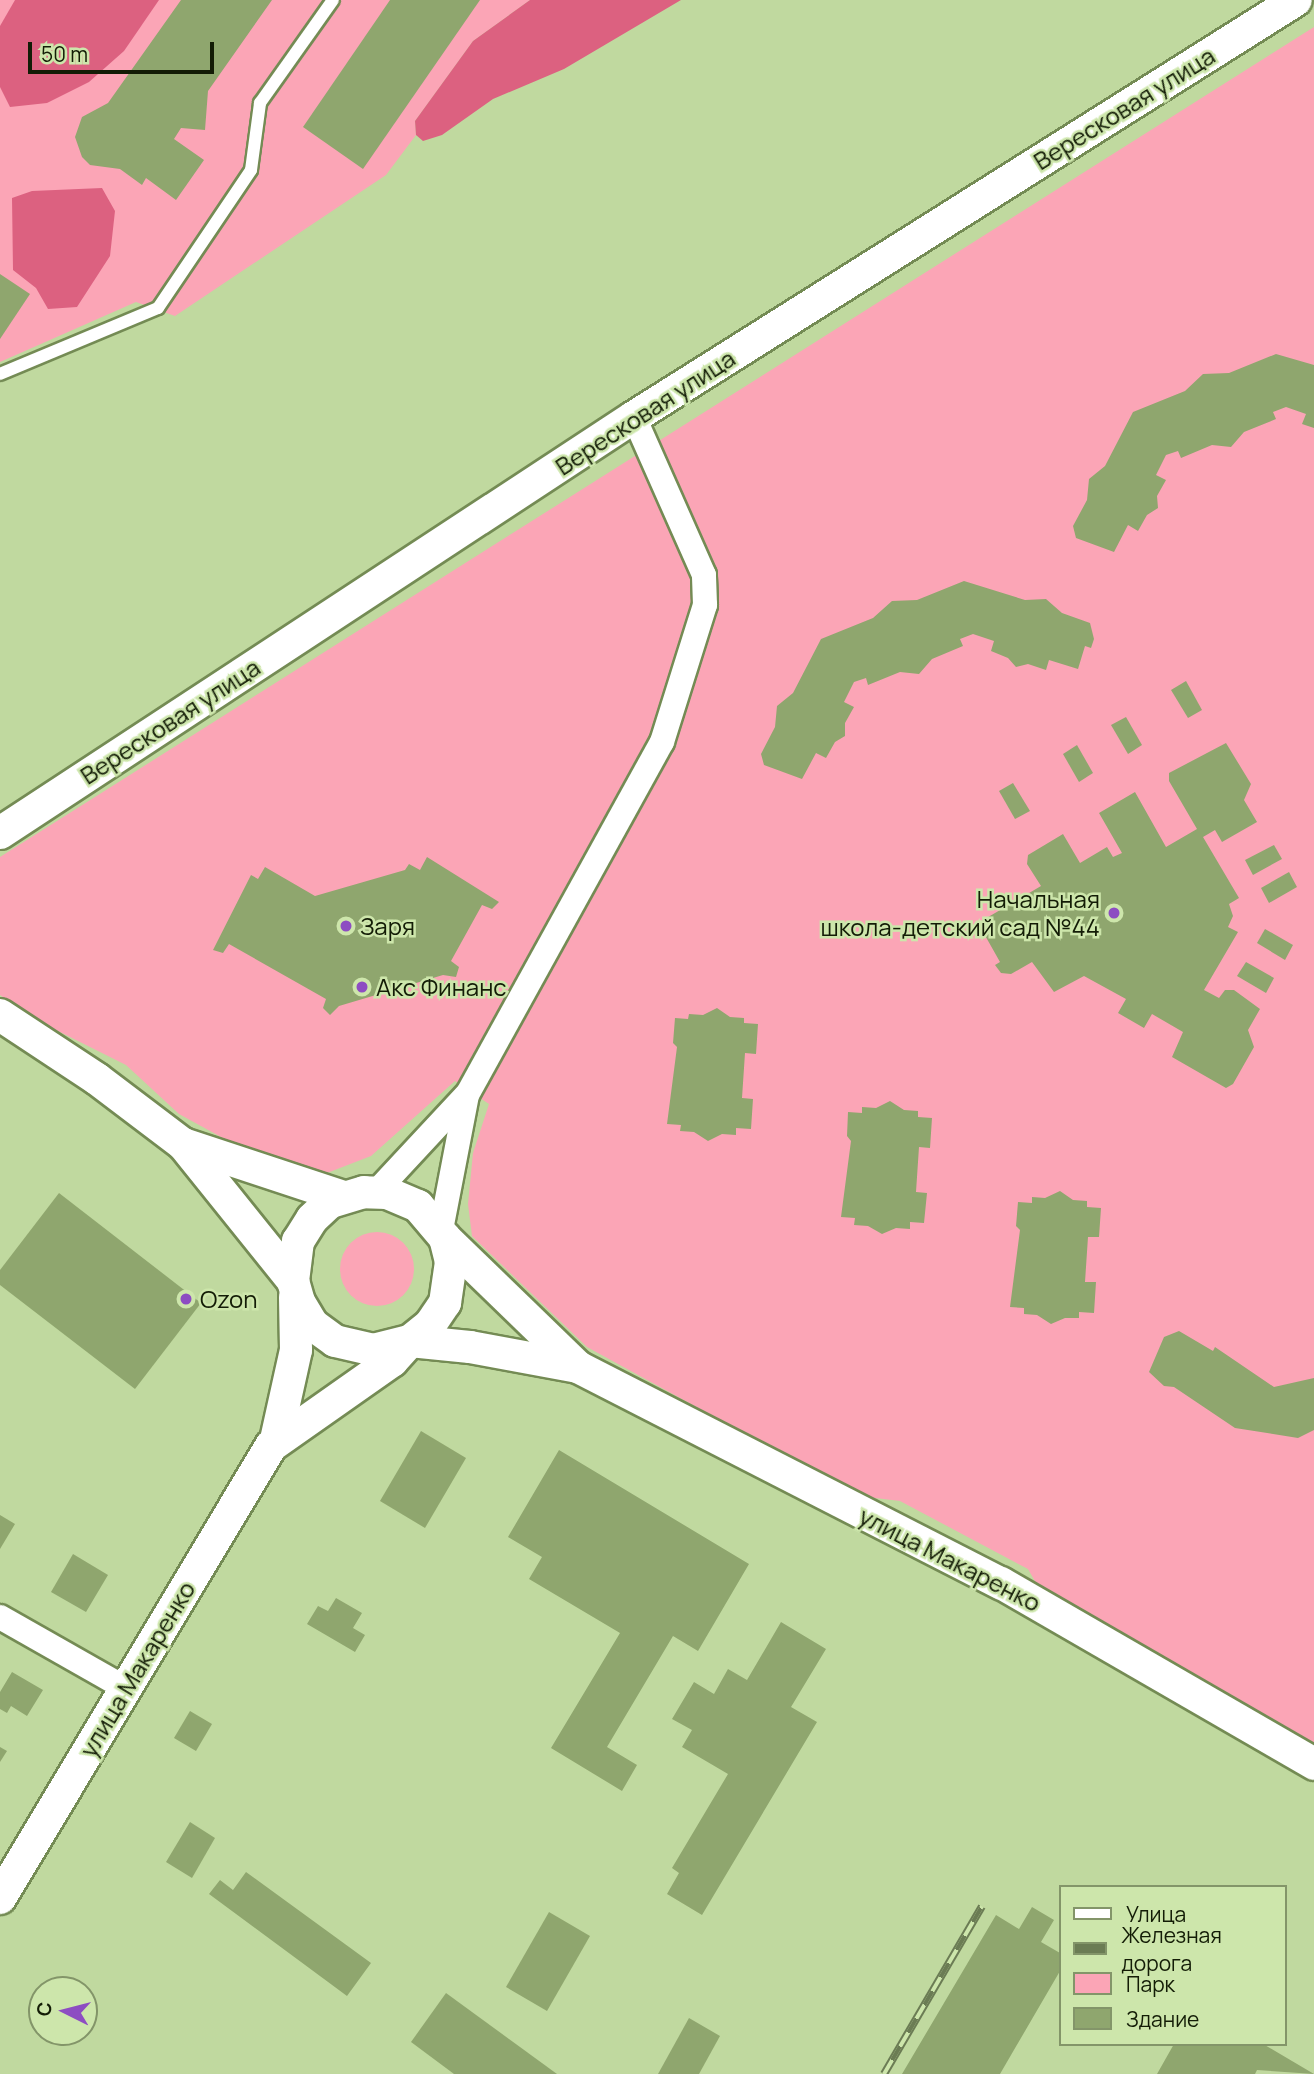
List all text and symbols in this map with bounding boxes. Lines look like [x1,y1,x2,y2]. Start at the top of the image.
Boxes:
scale bar [32,28,217,72]
text: 50 m [41,40,88,68]
street label: Вересковая улица [1028,41,1220,175]
street label: Вересковая улица [550,343,740,481]
street label: Вересковая улица [75,652,265,790]
place label: Начальная школа-детский сад №44 [820,885,1100,941]
marker: Начальная школа-детский сад №44 [1106,905,1122,921]
place label: Заря [360,912,415,940]
marker: Заря [338,918,354,934]
place label: Акс Финанс [376,973,507,1001]
marker: Акс Финанс [354,979,370,995]
place label: Ozon [200,1285,258,1313]
marker: Ozon [178,1291,194,1307]
street label: улица Макаренко [855,1501,1045,1617]
street label: улица Макаренко [73,1576,201,1762]
legend [1058,1885,1286,2046]
text: Улица [1126,1900,1186,1928]
text: Железная дорога [1121,1921,1222,1977]
text: Парк [1126,1970,1175,1998]
north arrow [28,1976,98,2046]
text: С [30,2001,58,2017]
text: Здание [1126,2005,1199,2033]

